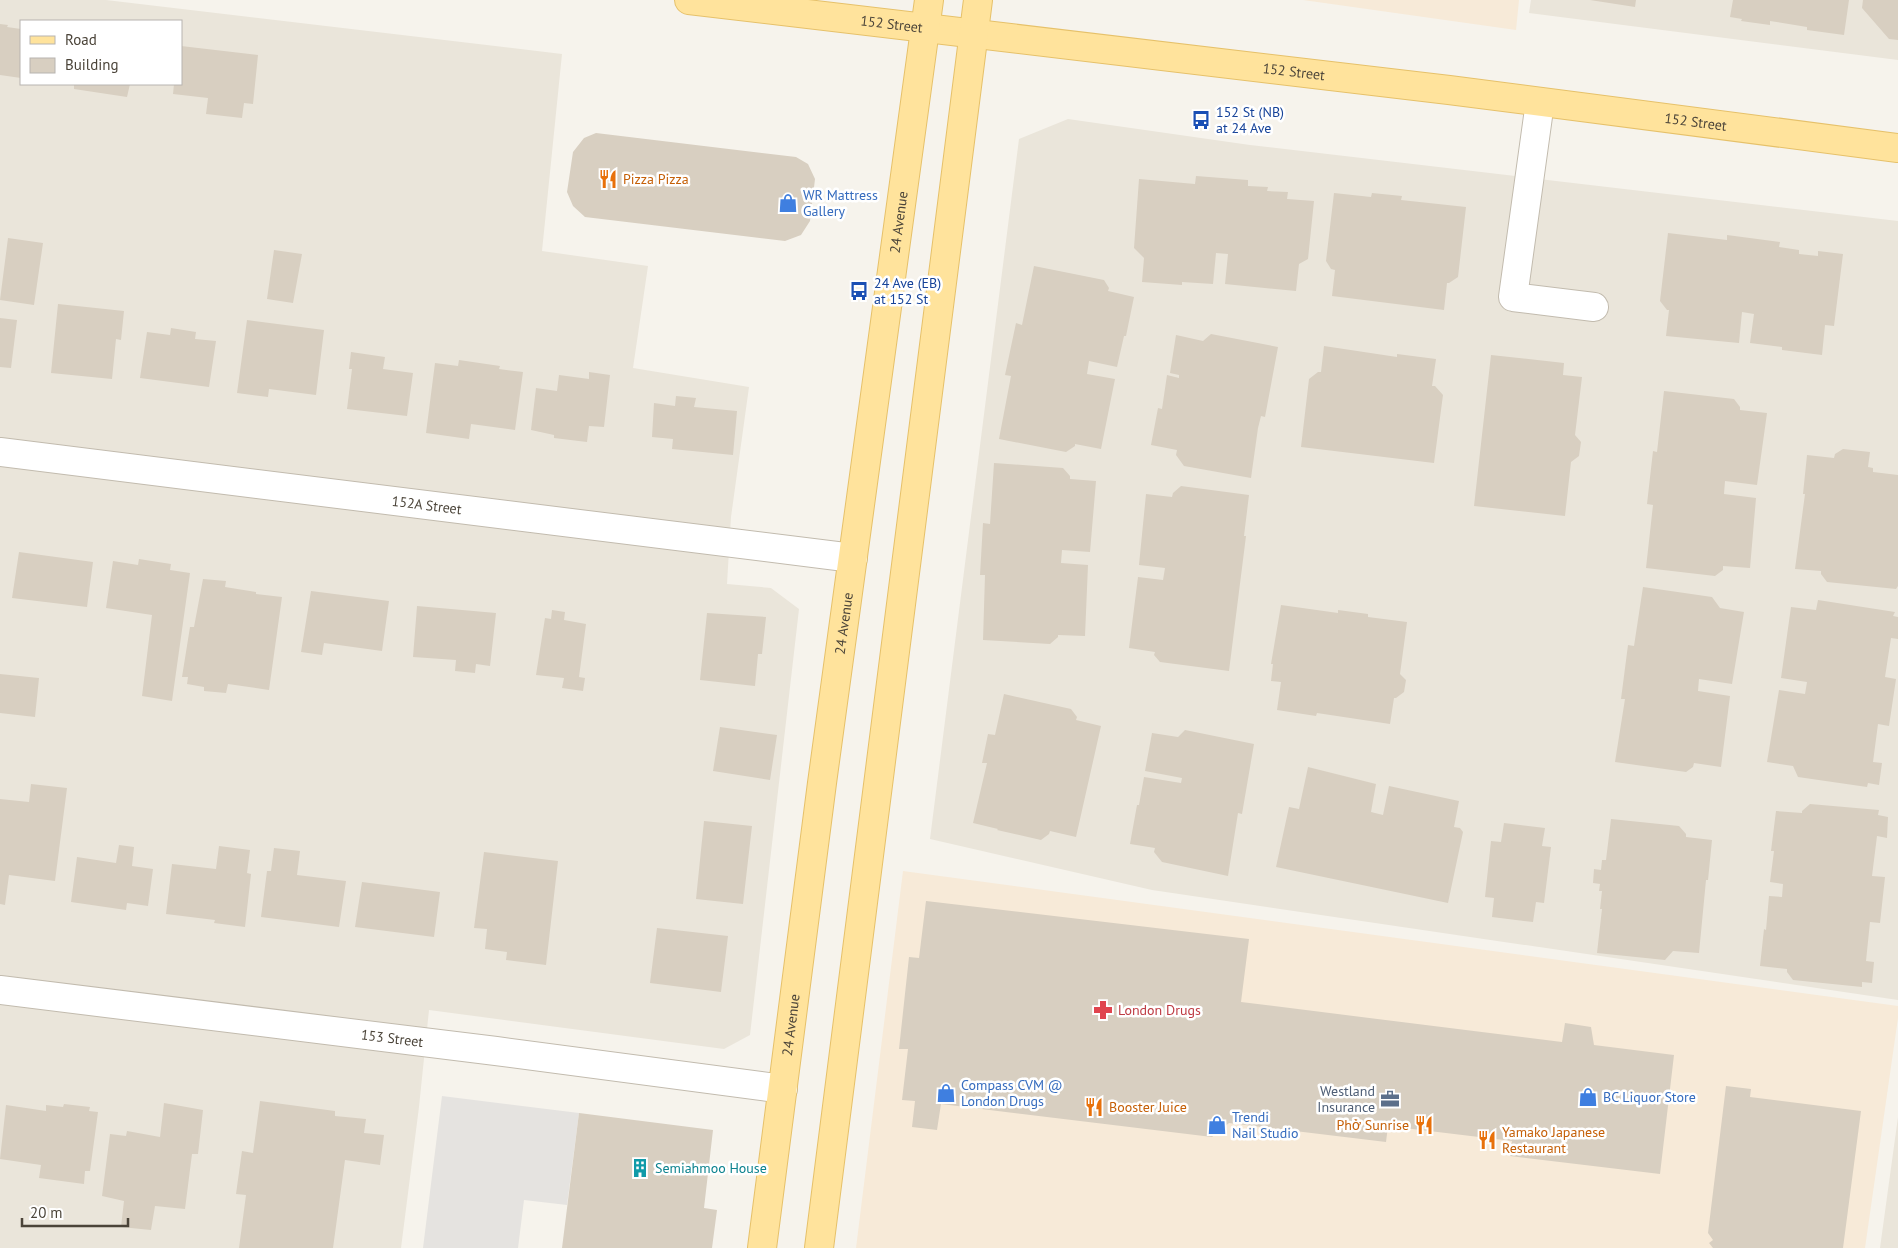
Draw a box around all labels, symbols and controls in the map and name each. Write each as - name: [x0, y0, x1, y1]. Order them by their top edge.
- street label: 152 Street: [860, 11, 924, 37]
- legend: [20, 20, 182, 85]
- text: Road: [65, 30, 97, 49]
- text: Building: [65, 55, 119, 74]
- street label: 152 Street: [1262, 59, 1326, 84]
- place label: 152 St (NB) at 24 Ave: [1216, 103, 1284, 137]
- bus stop icon: 152 St (NB) at 24 Ave: [1190, 109, 1212, 131]
- street label: 152 Street: [1664, 109, 1728, 135]
- restaurant icon: Pizza Pizza: [597, 168, 619, 190]
- place label: Pizza Pizza: [623, 170, 689, 188]
- place label: WR Mattress Gallery: [803, 186, 878, 220]
- street label: 24 Avenue: [886, 190, 912, 254]
- shop icon: WR Mattress Gallery: [777, 192, 799, 214]
- place label: 24 Ave (EB) at 152 St: [874, 274, 941, 308]
- bus stop icon: 24 Ave (EB) at 152 St: [848, 280, 870, 302]
- street label: 152A Street: [391, 492, 463, 518]
- street label: 24 Avenue: [831, 591, 857, 655]
- street label: 24 Avenue: [778, 993, 804, 1057]
- pharmacy icon: London Drugs: [1092, 999, 1114, 1021]
- place label: London Drugs: [1118, 1001, 1201, 1019]
- street label: 153 Street: [360, 1025, 424, 1051]
- place label: Compass CVM @ London Drugs: [961, 1076, 1063, 1110]
- shop icon: Compass CVM @ London Drugs: [935, 1082, 957, 1104]
- place label: Westland Insurance: [1317, 1082, 1375, 1116]
- shop icon: BC Liquor Store: [1577, 1086, 1599, 1108]
- office icon: Westland Insurance: [1379, 1088, 1401, 1110]
- place label: BC Liquor Store: [1603, 1088, 1696, 1106]
- restaurant icon: Booster Juice: [1083, 1096, 1105, 1118]
- place label: Booster Juice: [1109, 1098, 1187, 1116]
- place label: Trendi Nail Studio: [1232, 1108, 1298, 1142]
- shop icon: Trendi Nail Studio: [1206, 1114, 1228, 1136]
- restaurant icon: Phở Sunrise: [1413, 1114, 1435, 1136]
- place label: Phở Sunrise: [1336, 1116, 1409, 1134]
- place label: Yamako Japanese Restaurant: [1502, 1123, 1605, 1157]
- restaurant icon: Yamako Japanese Restaurant: [1476, 1129, 1498, 1151]
- building icon: Semiahmoo House: [629, 1157, 651, 1179]
- place label: Semiahmoo House: [655, 1159, 767, 1177]
- scale bar: [22, 1196, 129, 1228]
- text: 20 m: [30, 1203, 63, 1222]

